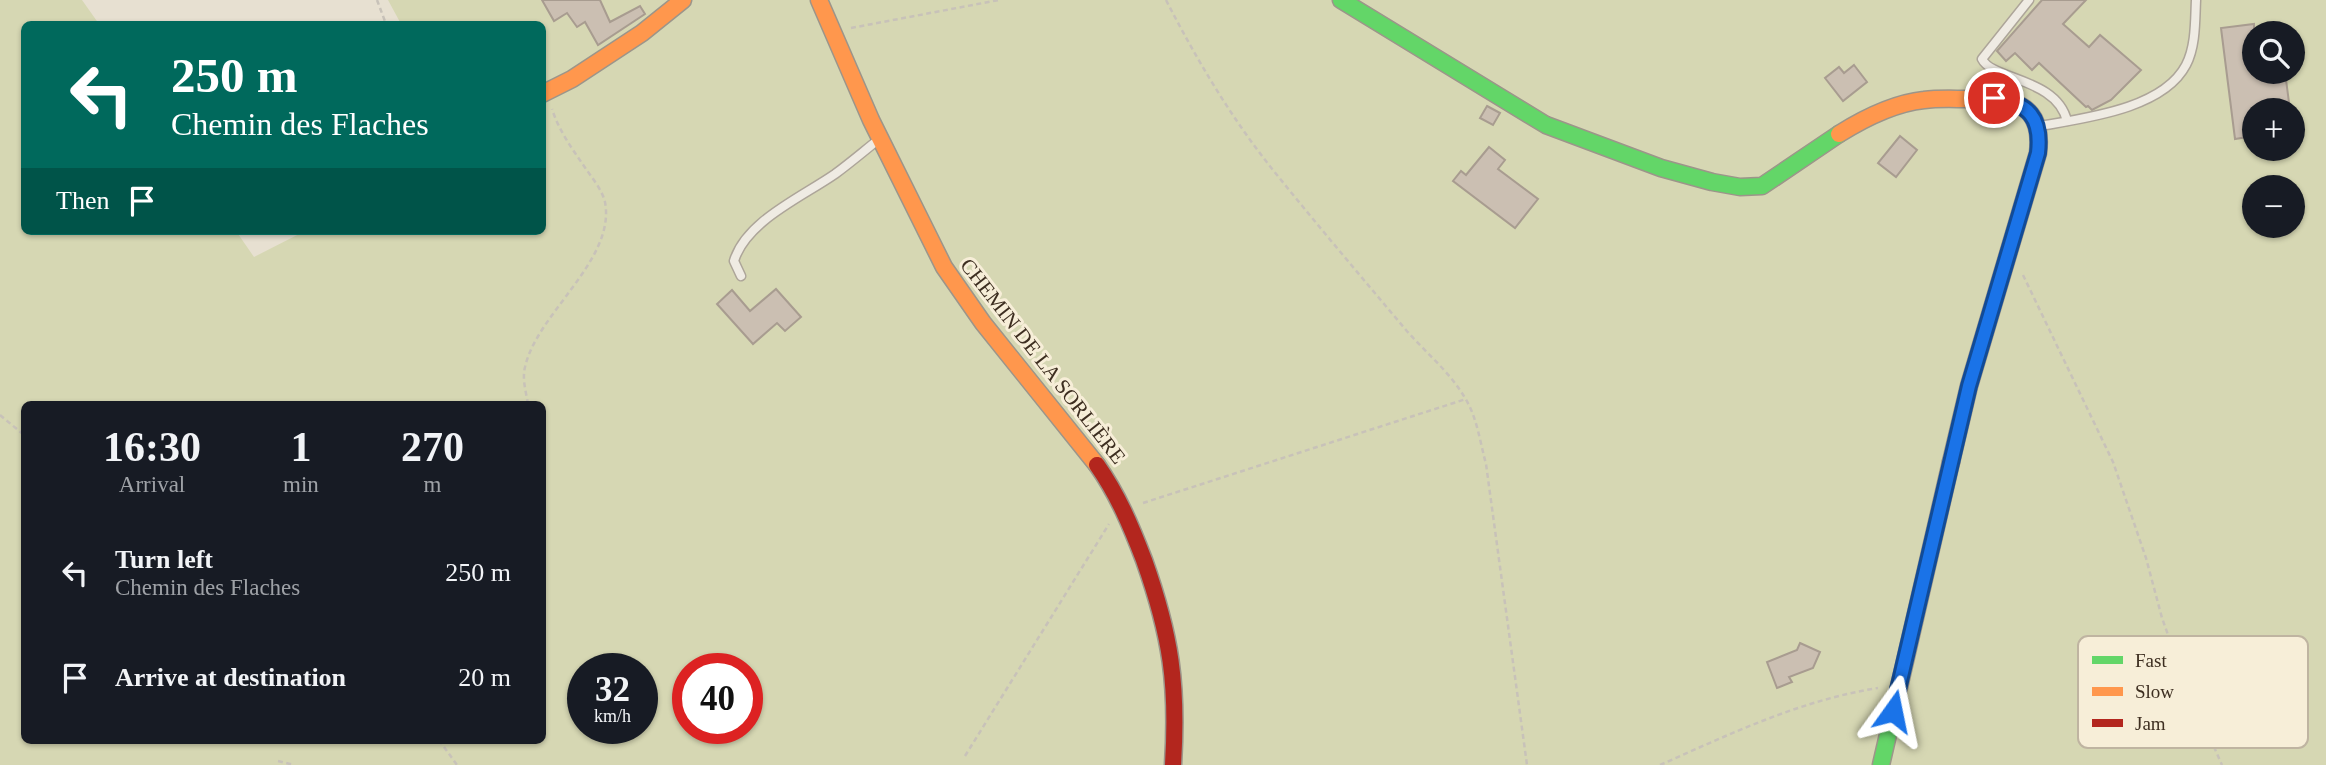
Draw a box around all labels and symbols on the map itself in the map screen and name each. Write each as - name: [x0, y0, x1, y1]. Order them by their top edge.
- pin: [1964, 68, 2024, 128]
- street label: CHEMIN DE LA SORLIÈRE: [955, 254, 1131, 468]
- legend: [2078, 636, 2308, 748]
- text: Fast: [2135, 650, 2167, 671]
- speed limit sign: 40: [672, 653, 763, 744]
- position arrow: [1856, 674, 1930, 748]
- text: Slow: [2135, 681, 2174, 702]
- text: Jam: [2135, 713, 2166, 734]

